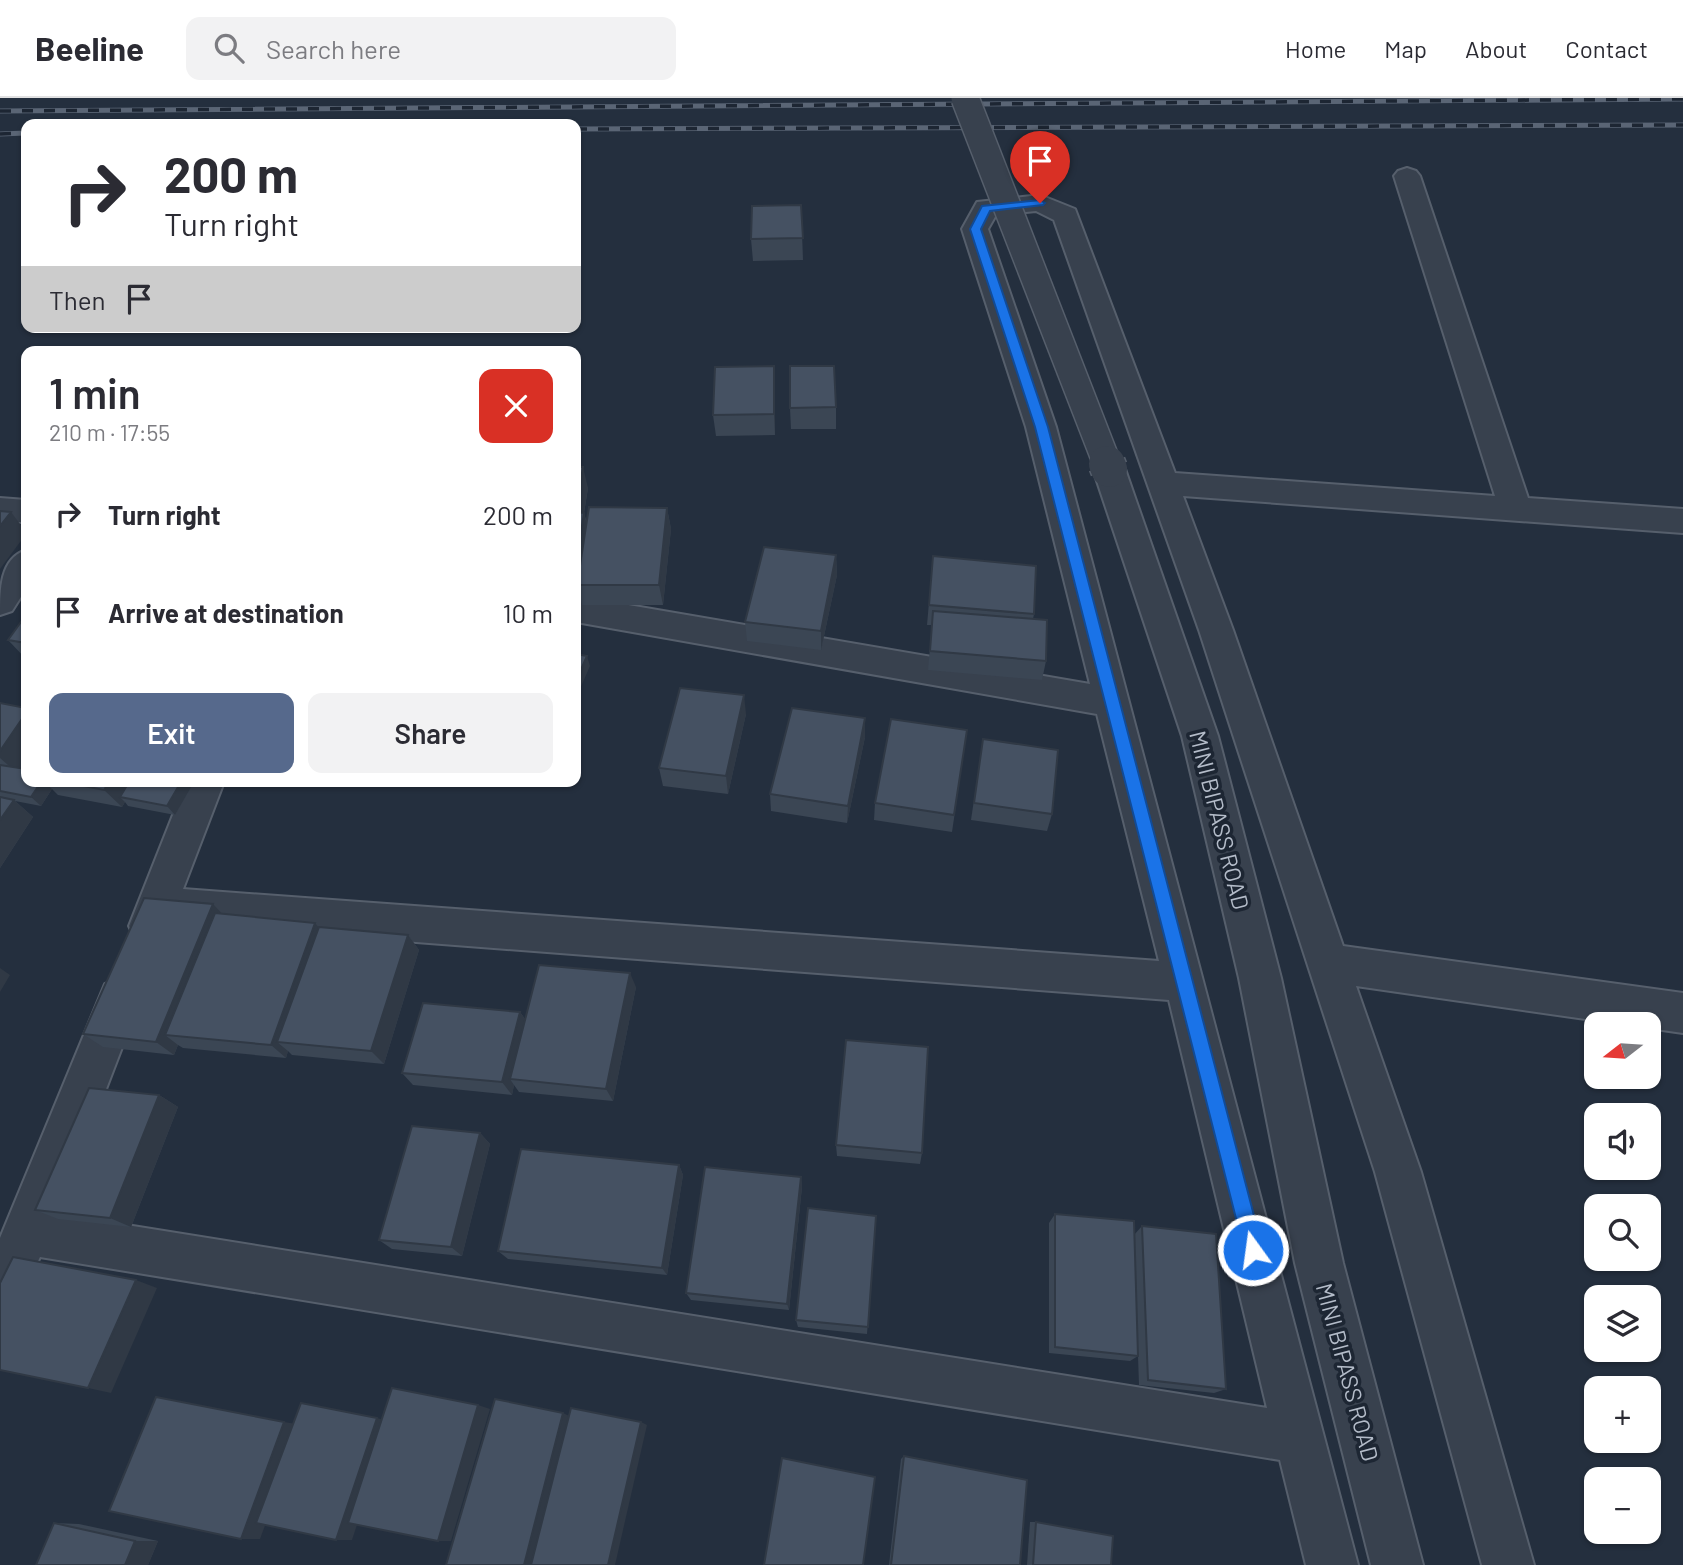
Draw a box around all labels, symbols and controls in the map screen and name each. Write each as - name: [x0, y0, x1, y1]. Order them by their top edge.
- search box: [186, 17, 676, 80]
- text: Beeline: [35, 28, 144, 68]
- icon: search: [210, 29, 248, 67]
- text: Search here: [266, 33, 401, 64]
- text: Home: [1285, 34, 1346, 63]
- text: Map: [1384, 34, 1427, 63]
- text: About: [1465, 34, 1527, 63]
- text: Contact: [1565, 34, 1648, 63]
- pin: [1010, 131, 1070, 203]
- icon: arrive: [1021, 142, 1059, 180]
- text: 200 m: [164, 144, 298, 203]
- icon: right: [49, 147, 140, 238]
- text: Turn right: [164, 204, 299, 242]
- icon: arrive: [120, 280, 158, 318]
- text: Then: [49, 284, 106, 315]
- text: 1 min: [49, 367, 141, 417]
- button: close: [479, 369, 553, 443]
- text: 210 m · 17:55: [49, 418, 170, 446]
- icon: right: [49, 495, 87, 533]
- text: Turn right: [108, 499, 221, 530]
- text: 200 m: [483, 499, 553, 530]
- icon: arrive: [49, 593, 87, 631]
- text: Arrive at destination: [108, 597, 344, 628]
- text: 10 m: [503, 597, 553, 628]
- button: Exit: [49, 693, 294, 773]
- button: Share: [308, 693, 553, 773]
- street label: MINI BIPASS ROAD: [1184, 728, 1256, 912]
- north arrow: [1584, 1012, 1661, 1088]
- map controls: [1584, 1012, 1661, 1544]
- button: sound: [1584, 1103, 1661, 1180]
- button: search: [1584, 1194, 1661, 1271]
- position arrow: [1216, 1213, 1290, 1287]
- street label: MINI BIPASS ROAD: [1311, 1280, 1385, 1464]
- button: layers: [1584, 1285, 1661, 1362]
- button: +: [1584, 1376, 1661, 1453]
- button: −: [1584, 1467, 1661, 1544]

